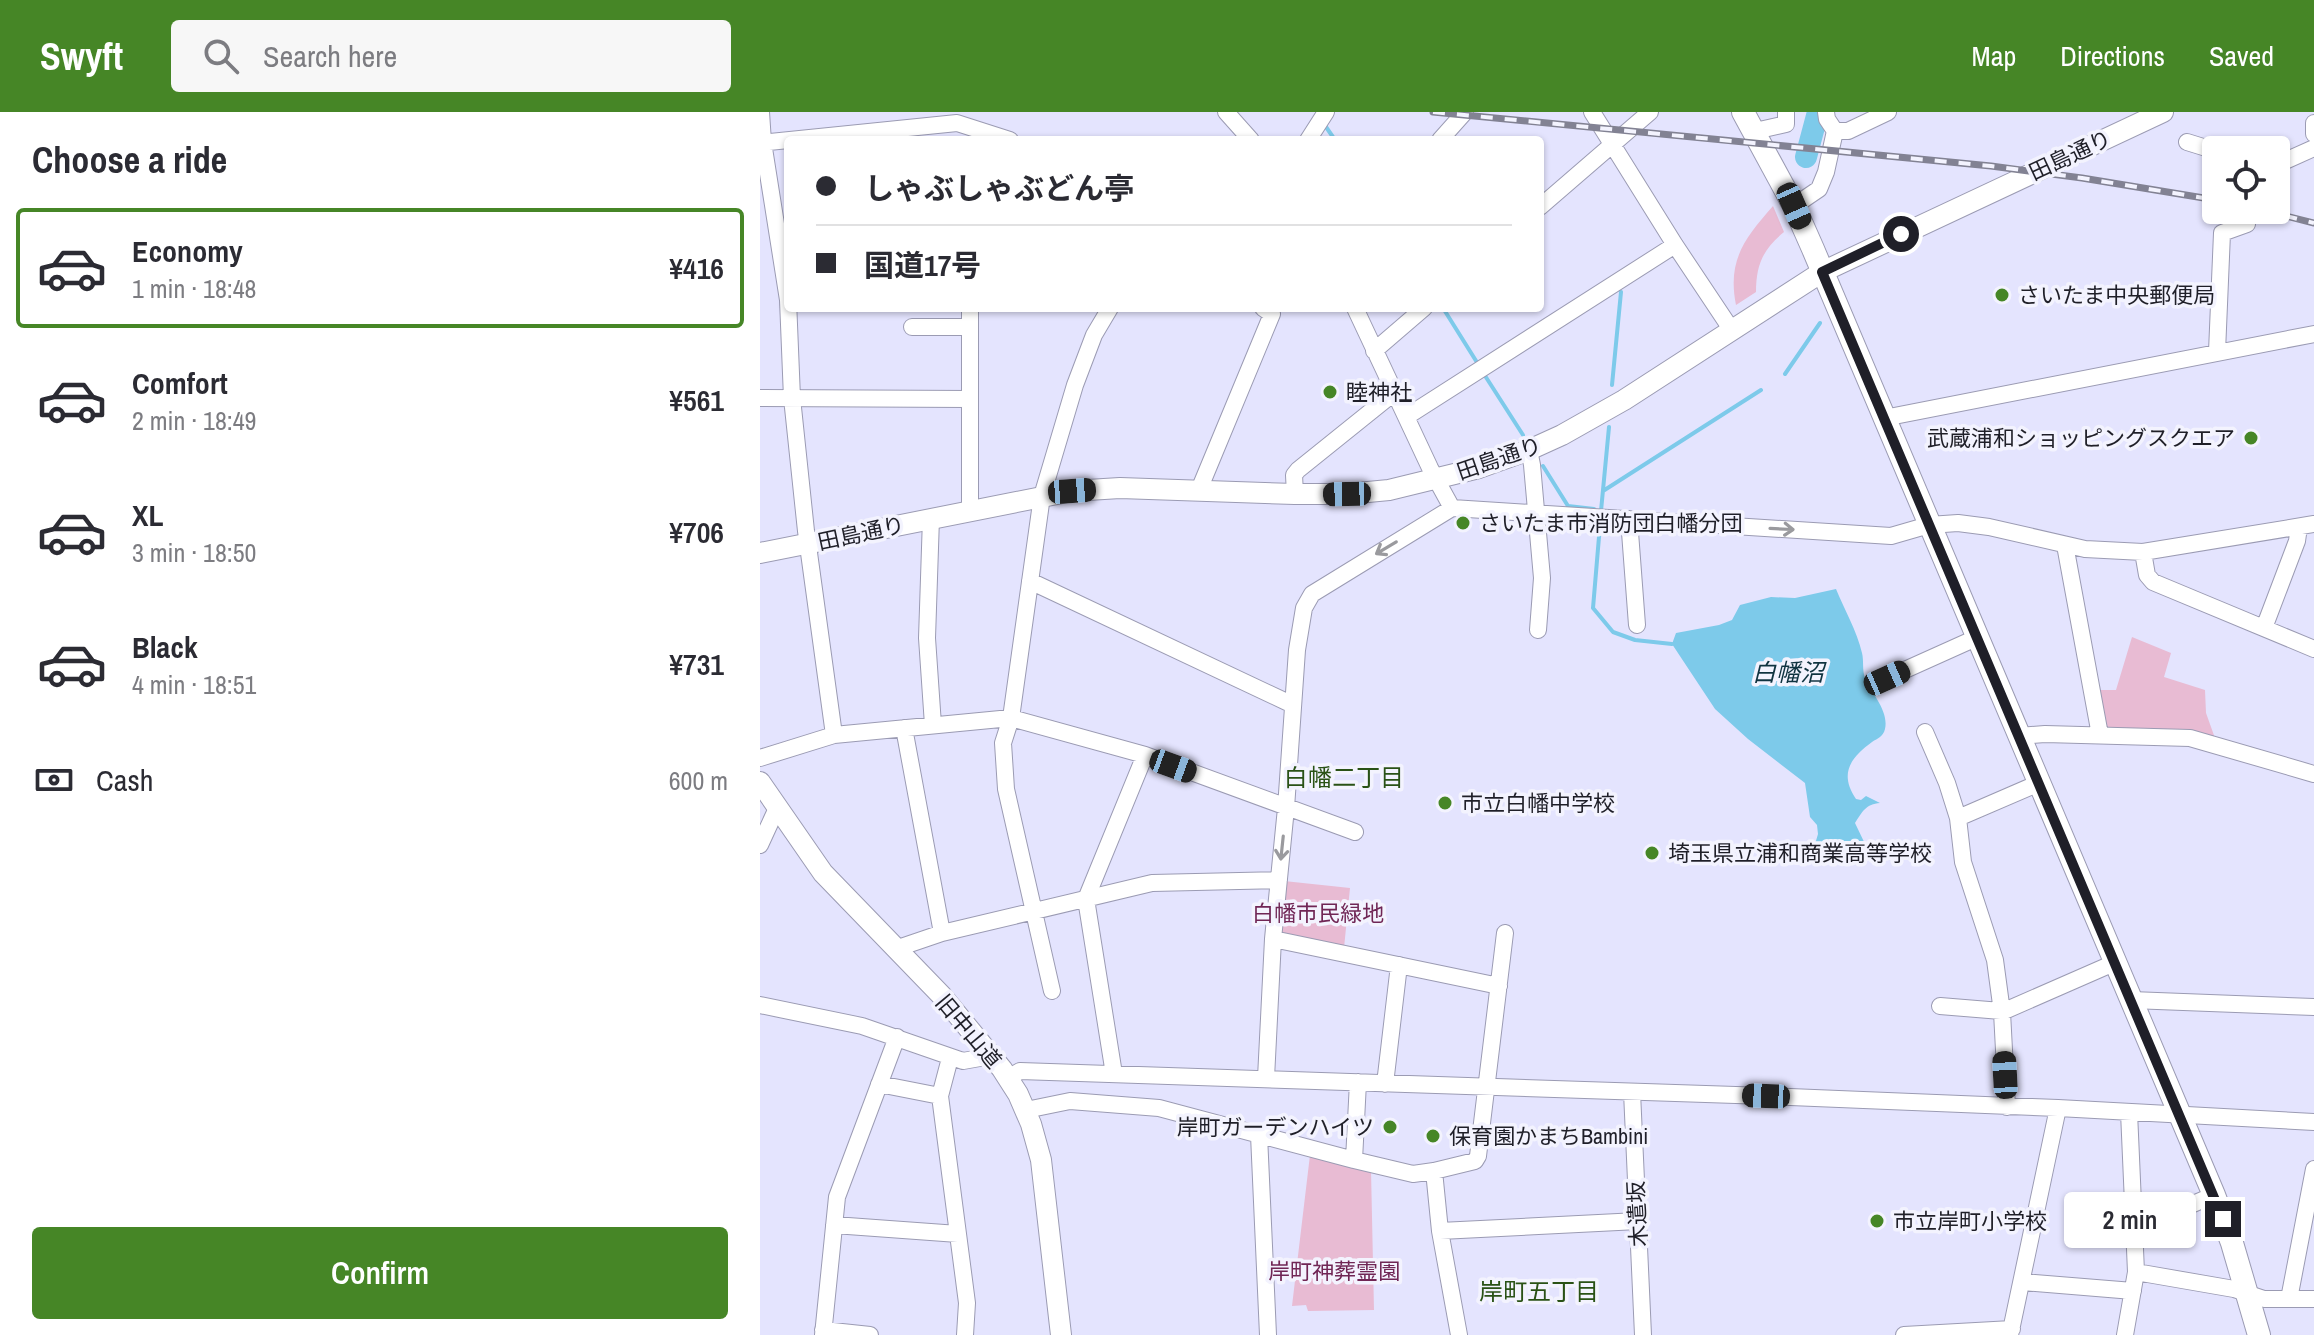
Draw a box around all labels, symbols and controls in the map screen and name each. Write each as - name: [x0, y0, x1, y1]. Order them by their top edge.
- search box: [171, 20, 731, 92]
- text: Swyft: [40, 31, 123, 82]
- icon: search: [199, 34, 243, 78]
- text: Search here: [263, 36, 397, 76]
- text: Map: [1972, 37, 2016, 75]
- text: Directions: [2060, 37, 2165, 75]
- text: Saved: [2209, 37, 2274, 75]
- street label: 田島通り: [2024, 123, 2116, 187]
- text: Choose a ride: [32, 136, 227, 184]
- map controls: [2202, 136, 2290, 224]
- button: locate: [2202, 136, 2290, 224]
- text: しゃぶしゃぶどん亭: [864, 168, 1134, 208]
- car: [1773, 179, 1815, 233]
- route start: [1883, 216, 1919, 252]
- text: Economy: [132, 231, 243, 271]
- icon: car: [36, 232, 108, 304]
- text: 国道17号: [864, 245, 981, 285]
- text: ¥416: [669, 248, 724, 288]
- text: 1 min · 18:48: [132, 271, 256, 306]
- place label: さいたま中央郵便局: [2018, 280, 2215, 310]
- marker: さいたま中央郵便局: [1993, 286, 2011, 304]
- text: Comfort: [132, 363, 228, 403]
- icon: car: [36, 364, 108, 436]
- place label: 睦神社: [1346, 377, 1412, 407]
- text: ¥561: [669, 380, 724, 420]
- marker: 睦神社: [1321, 383, 1339, 401]
- text: 2 min · 18:49: [132, 403, 256, 438]
- place label: 武蔵浦和ショッピングスクエア: [1927, 423, 2235, 453]
- street label: 田島通り: [1453, 429, 1545, 487]
- marker: 武蔵浦和ショッピングスクエア: [2242, 429, 2260, 447]
- car: [1047, 477, 1097, 505]
- car: [1323, 482, 1371, 506]
- text: XL: [132, 495, 163, 535]
- icon: car: [36, 496, 108, 568]
- place label: さいたま市消防団白幡分団: [1479, 508, 1742, 538]
- street label: 田島通り: [815, 509, 907, 557]
- text: ¥706: [669, 512, 724, 552]
- marker: さいたま市消防団白幡分団: [1454, 514, 1472, 532]
- one-way arrow: [1768, 522, 1794, 537]
- text: 3 min · 18:50: [132, 535, 256, 570]
- one-way arrow: [1375, 541, 1398, 557]
- text: Black: [132, 627, 198, 667]
- icon: car: [36, 628, 108, 700]
- text: ¥731: [669, 644, 724, 684]
- water label: 白幡沼: [1752, 656, 1827, 688]
- car: [1860, 657, 1914, 699]
- text: 4 min · 18:51: [132, 667, 256, 702]
- car: [1146, 747, 1200, 785]
- icon: cash: [32, 758, 76, 802]
- text: Cash: [96, 760, 153, 800]
- district label: 白幡二丁目: [1284, 761, 1404, 793]
- text: 600 m: [669, 763, 728, 798]
- place label: 市立白幡中学校: [1461, 788, 1615, 818]
- marker: 市立白幡中学校: [1436, 794, 1454, 812]
- one-way arrow: [1274, 834, 1289, 861]
- place label: 埼玉県立浦和商業高等学校: [1668, 838, 1932, 868]
- marker: 埼玉県立浦和商業高等学校: [1643, 844, 1661, 862]
- park label: 白幡市民緑地: [1252, 898, 1384, 928]
- street label: 旧中山道: [929, 988, 1009, 1074]
- car: [1992, 1050, 2018, 1100]
- car: [1742, 1083, 1790, 1109]
- place label: 岸町ガーデンハイツ: [1176, 1112, 1374, 1142]
- marker: 岸町ガーデンハイツ: [1381, 1118, 1399, 1136]
- place label: 保育園かまちBambini: [1449, 1121, 1648, 1151]
- marker: 保育園かまちBambini: [1424, 1127, 1442, 1145]
- street label: 木遣坂: [1620, 1180, 1654, 1248]
- callout: 2 min: [2063, 1191, 2195, 1247]
- route end: [2205, 1201, 2241, 1237]
- text: 2 min: [2103, 1202, 2157, 1237]
- place label: 市立岸町小学校: [1893, 1206, 2047, 1236]
- marker: 市立岸町小学校: [1868, 1212, 1886, 1230]
- button: Confirm: [32, 1227, 728, 1319]
- park label: 岸町神葬霊園: [1268, 1256, 1400, 1286]
- district label: 岸町五丁目: [1479, 1275, 1599, 1307]

